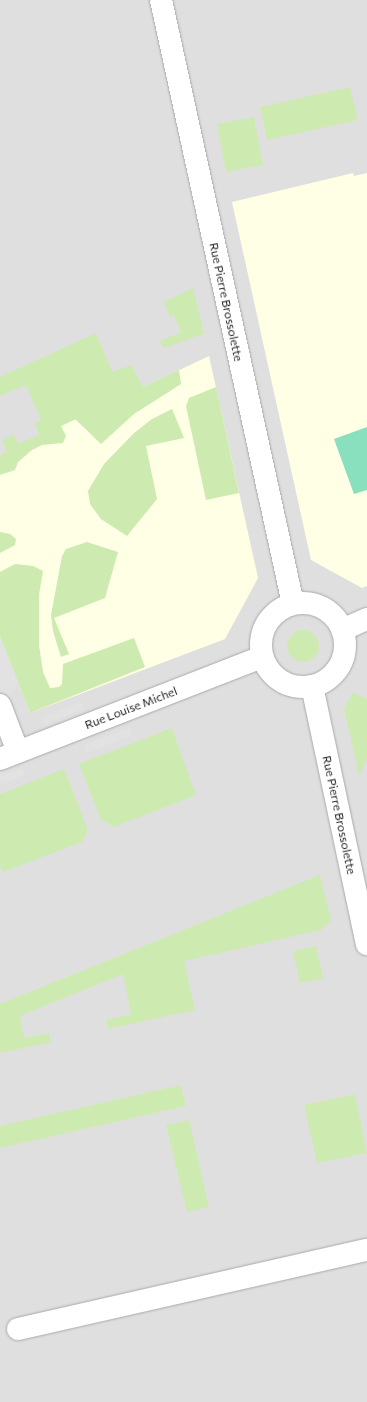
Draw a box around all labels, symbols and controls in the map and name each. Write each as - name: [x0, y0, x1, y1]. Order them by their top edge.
- street label: Rue Pierre Brossolette: [206, 241, 246, 363]
- street label: Rue Louise Michel: [83, 684, 179, 732]
- street label: Rue Pierre Brossolette: [319, 754, 359, 876]

